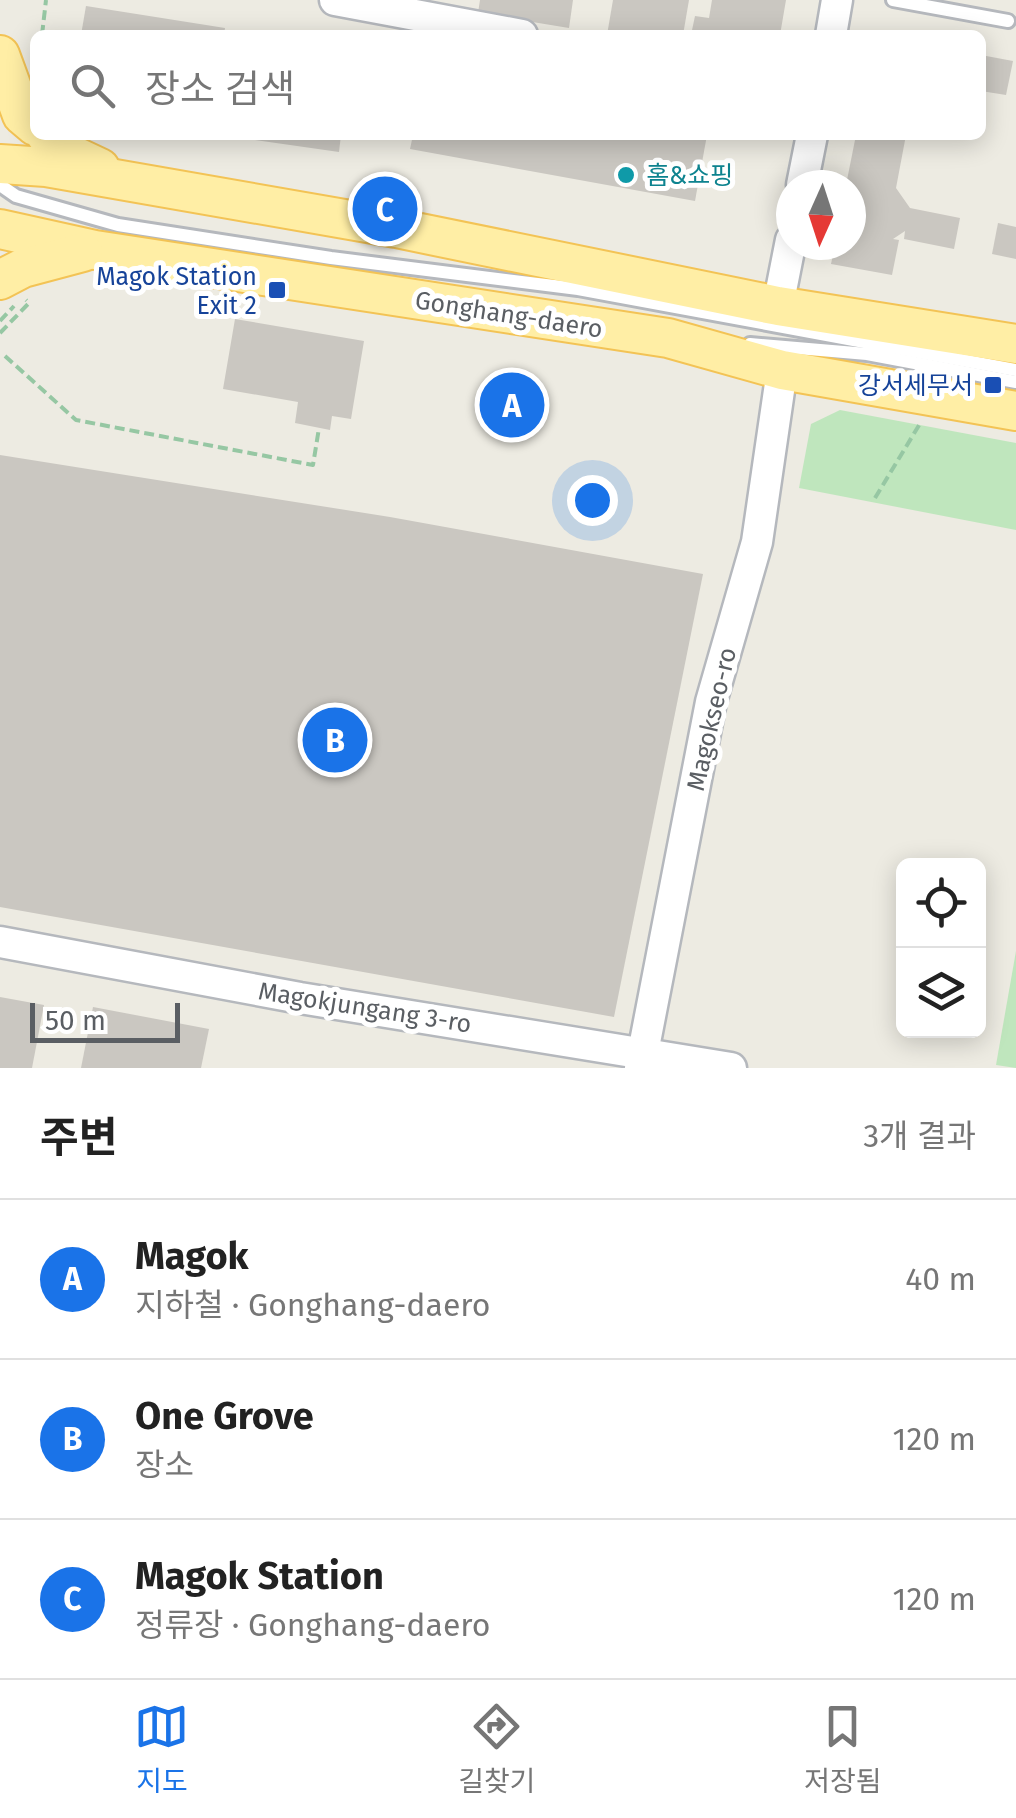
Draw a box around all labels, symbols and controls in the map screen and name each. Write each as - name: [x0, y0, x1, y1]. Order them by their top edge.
- search box: [30, 30, 986, 140]
- icon: search: [65, 58, 120, 113]
- text: 장소 검색: [145, 66, 295, 112]
- place label: 홈&쇼핑: [646, 161, 733, 191]
- marker: 홈&쇼핑: [615, 164, 637, 186]
- north arrow: [776, 170, 866, 260]
- pin: C: [352, 172, 418, 246]
- place label: Magok Station Exit 2: [96, 262, 257, 321]
- marker: Magok Station Exit 2: [266, 279, 288, 301]
- street label: Gonghang-daero: [413, 285, 605, 345]
- pin: A: [480, 368, 544, 442]
- place label: 강서세무서: [858, 371, 973, 401]
- marker: 강서세무서: [982, 374, 1004, 396]
- your location: [567, 475, 618, 526]
- street label: Magokseo-ro: [681, 645, 743, 794]
- pin: B: [302, 702, 368, 778]
- map controls: [896, 858, 986, 1038]
- button: locate: [896, 858, 986, 948]
- button: layers: [896, 948, 986, 1038]
- street label: Magokjungang 3-ro: [256, 976, 474, 1040]
- scale bar: [30, 998, 180, 1042]
- text: 50 m: [45, 1004, 106, 1037]
- text: 주변: [40, 1113, 117, 1163]
- text: 3개 결과: [863, 1117, 976, 1155]
- text: Magok: [135, 1233, 249, 1279]
- text: A: [63, 1260, 82, 1298]
- text: 40 m: [905, 1260, 976, 1298]
- text: 지하철 · Gonghang-daero: [135, 1286, 490, 1324]
- text: One Grove: [135, 1393, 314, 1439]
- text: B: [63, 1420, 82, 1458]
- text: 120 m: [893, 1420, 976, 1458]
- text: 장소: [135, 1446, 194, 1484]
- text: Magok Station: [135, 1553, 384, 1599]
- text: C: [63, 1580, 82, 1618]
- text: 120 m: [893, 1580, 976, 1618]
- text: 정류장 · Gonghang-daero: [135, 1606, 490, 1644]
- tab: 지도: [134, 1699, 189, 1799]
- tab: 길찾기: [458, 1699, 536, 1799]
- tab: 저장됨: [804, 1699, 882, 1799]

